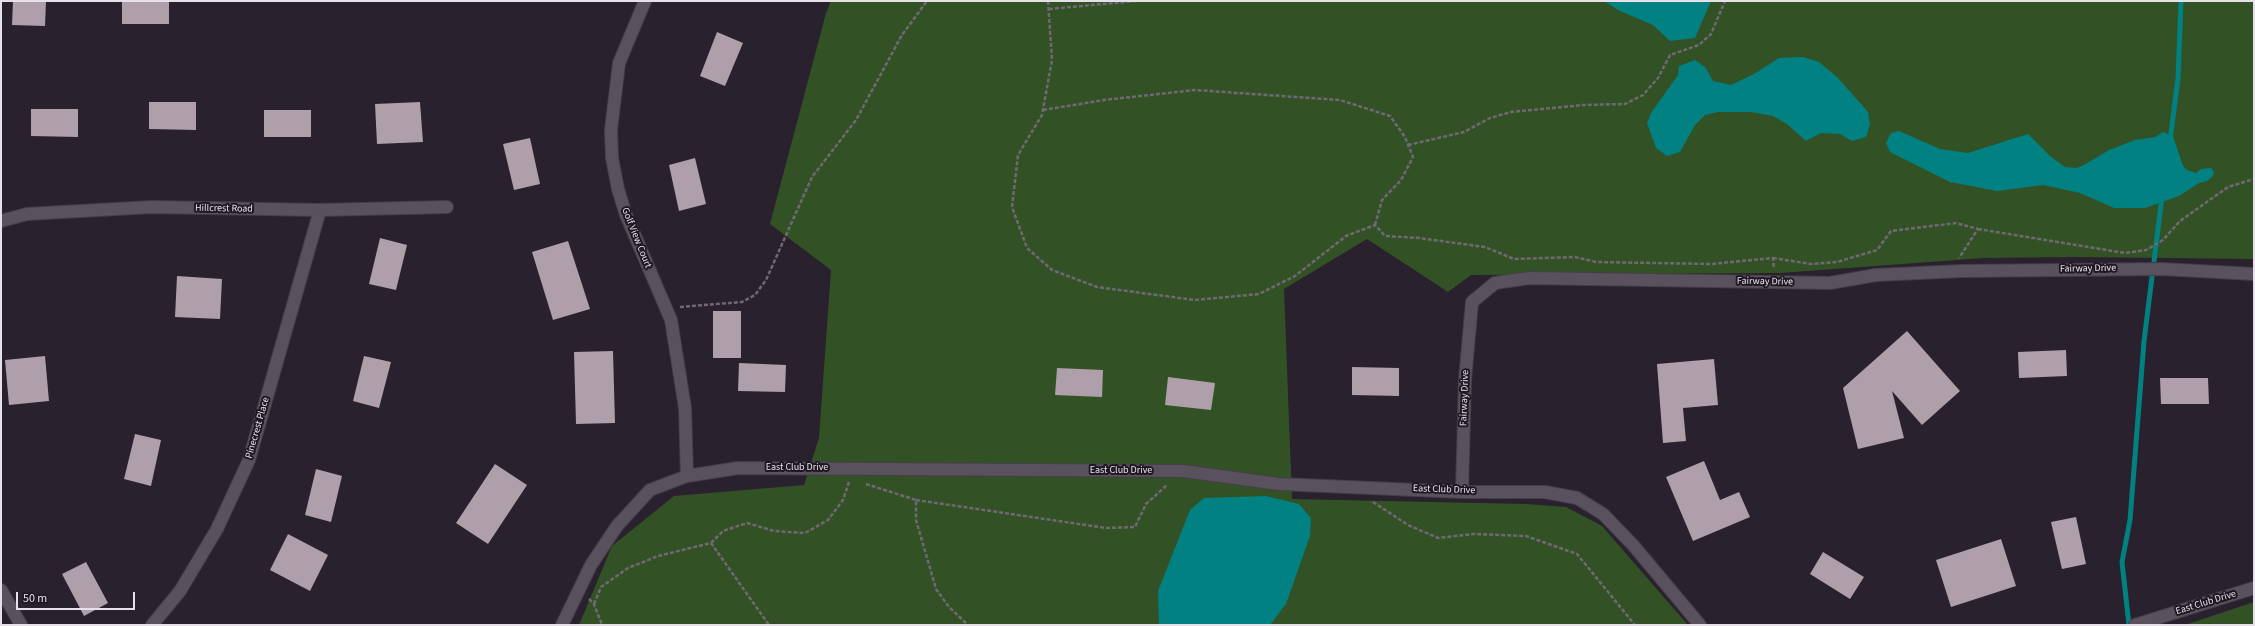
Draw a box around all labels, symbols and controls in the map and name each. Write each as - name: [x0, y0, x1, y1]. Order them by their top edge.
- street label: Hillcrest Road: [195, 202, 253, 216]
- street label: Golf View Court: [618, 206, 654, 270]
- street label: Fairway Drive: [2060, 263, 2116, 275]
- street label: Fairway Drive: [1737, 276, 1793, 288]
- street label: Fairway Drive: [1458, 370, 1472, 426]
- street label: Pinecrest Place: [243, 396, 273, 460]
- street label: East Club Drive: [766, 462, 828, 474]
- street label: East Club Drive: [1090, 465, 1152, 477]
- street label: East Club Drive: [1413, 483, 1475, 497]
- scale bar: [18, 584, 137, 610]
- street label: East Club Drive: [2174, 588, 2238, 618]
- text: 50 m: [23, 590, 47, 607]

